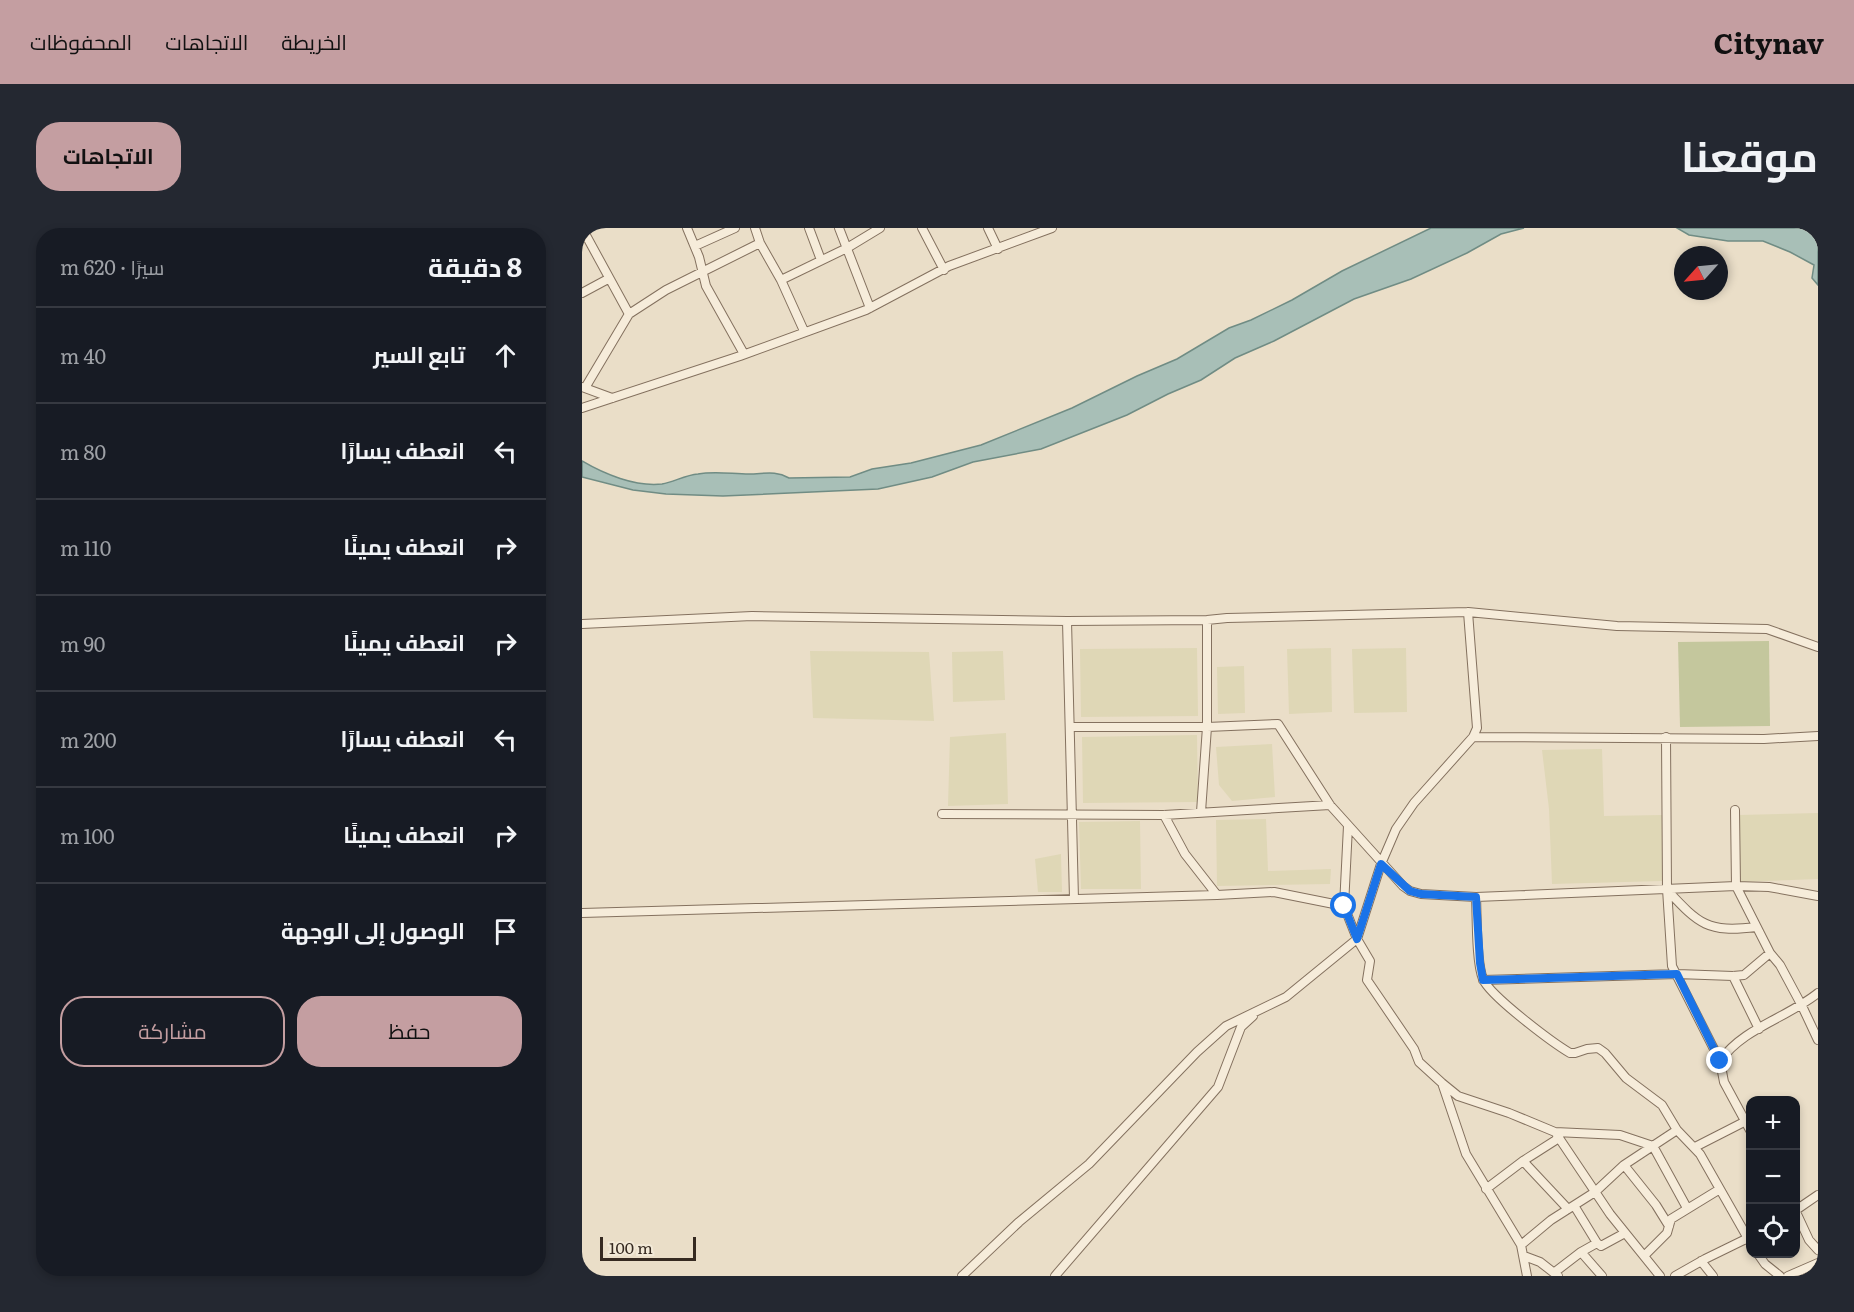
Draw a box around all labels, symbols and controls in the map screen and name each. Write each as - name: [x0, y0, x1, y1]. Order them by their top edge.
- text: Citynav: [1714, 21, 1824, 63]
- text: المحفوظات: [30, 25, 132, 56]
- text: الاتجاهات: [165, 25, 248, 56]
- text: الخريطة: [281, 25, 347, 56]
- button: الاتجاهات: [36, 122, 181, 191]
- text: موقعنا: [1681, 123, 1818, 185]
- text: 8 دقيقة: [428, 246, 522, 285]
- north arrow: [1674, 246, 1728, 300]
- text: سيرًا · 620 m: [60, 251, 164, 281]
- text: تابع السير: [373, 337, 465, 370]
- icon: ahead: [489, 339, 522, 372]
- text: 40 m: [60, 340, 106, 370]
- text: انعطف يسارًا: [341, 433, 465, 466]
- icon: left: [489, 435, 522, 468]
- text: 80 m: [60, 436, 106, 466]
- text: انعطف يمينًا: [343, 529, 465, 562]
- icon: right: [489, 531, 522, 564]
- text: 110 m: [60, 532, 111, 562]
- text: انعطف يمينًا: [343, 625, 465, 658]
- icon: right: [489, 627, 522, 660]
- text: 90 m: [60, 628, 105, 658]
- text: انعطف يسارًا: [341, 721, 465, 754]
- icon: left: [489, 723, 522, 756]
- text: 200 m: [60, 724, 117, 754]
- text: انعطف يمينًا: [343, 817, 465, 850]
- icon: right: [489, 819, 522, 852]
- text: 100 m: [60, 820, 115, 850]
- route start: [1330, 892, 1356, 918]
- text: الوصول إلى الوجهة: [281, 913, 465, 946]
- icon: arrive: [489, 915, 522, 948]
- button: مشاركة: [60, 996, 285, 1067]
- button: حفظ: [297, 996, 522, 1067]
- route end: [1706, 1047, 1732, 1073]
- map controls: [1746, 1096, 1800, 1258]
- button: +: [1746, 1096, 1800, 1150]
- button: −: [1746, 1150, 1800, 1204]
- button: locate: [1746, 1204, 1800, 1258]
- scale bar: [600, 1234, 696, 1262]
- text: 100 m: [609, 1235, 653, 1259]

